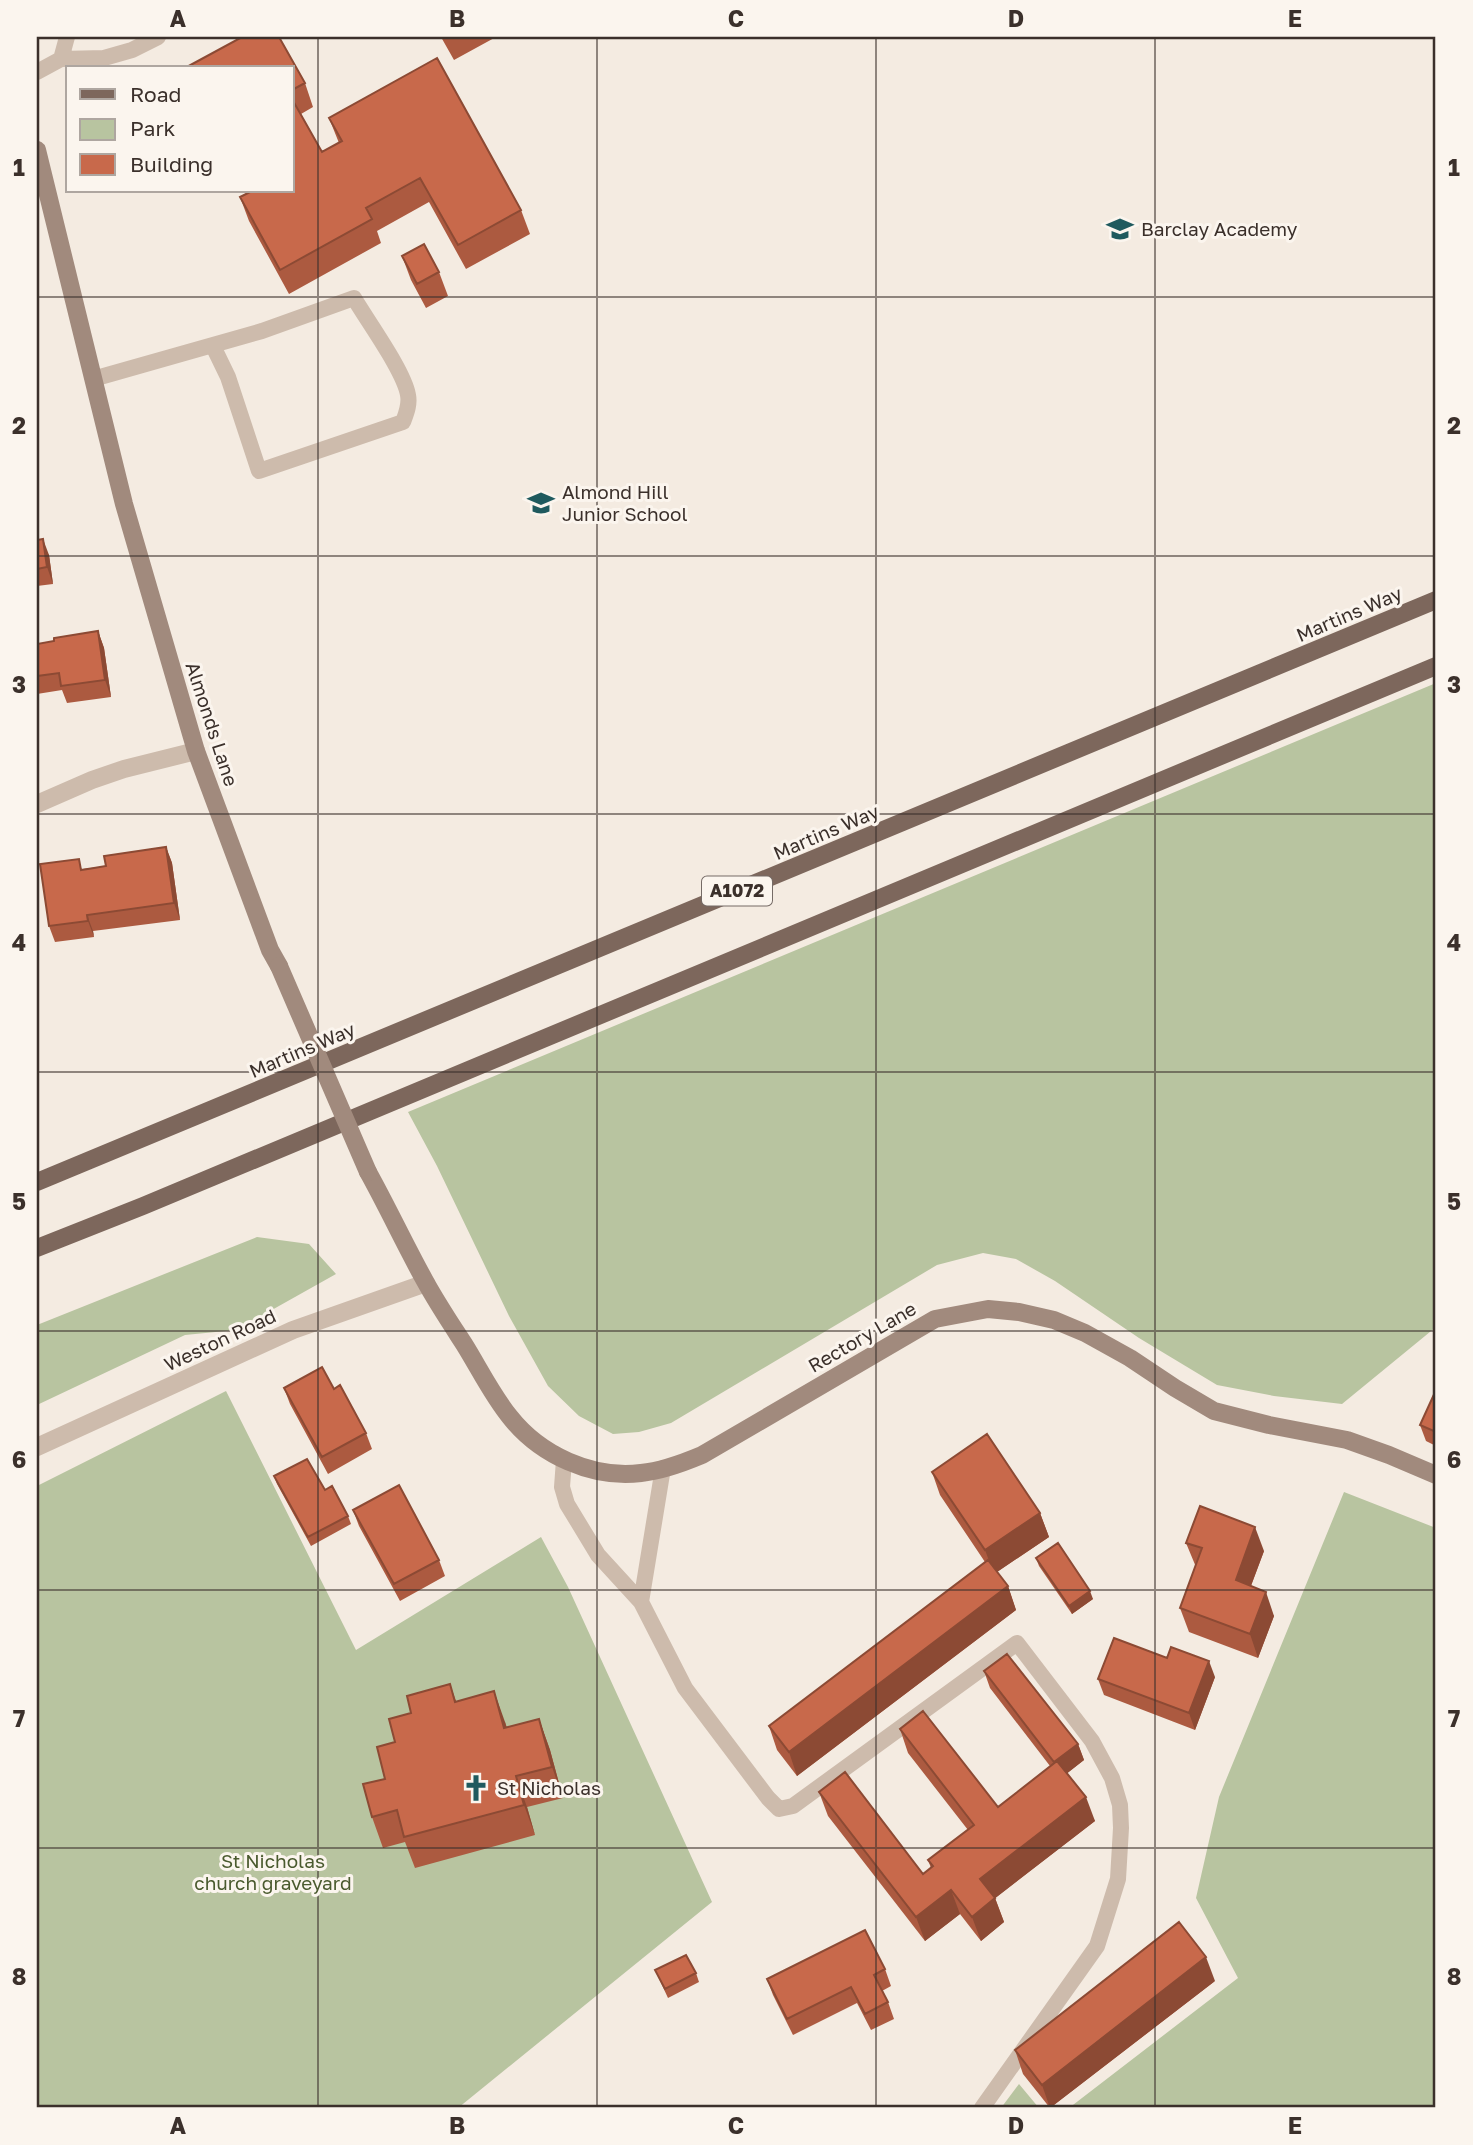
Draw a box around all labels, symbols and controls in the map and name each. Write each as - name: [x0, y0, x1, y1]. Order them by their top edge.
- text: A: [170, 4, 187, 32]
- text: B: [449, 4, 465, 32]
- text: C: [728, 4, 744, 32]
- text: D: [1008, 4, 1024, 32]
- text: E: [1288, 4, 1302, 32]
- legend: [66, 66, 294, 192]
- text: Road: [130, 81, 181, 107]
- text: Park: [130, 115, 176, 141]
- text: Building: [130, 151, 213, 177]
- text: 1: [13, 153, 25, 181]
- text: 1: [1448, 153, 1460, 181]
- school or university icon: Barclay Academy: [1105, 214, 1135, 244]
- place label: Barclay Academy: [1141, 217, 1298, 240]
- text: 2: [12, 411, 26, 439]
- text: 2: [1447, 411, 1461, 439]
- place label: Almond Hill Junior School: [562, 480, 687, 525]
- school or university icon: Almond Hill Junior School: [526, 488, 556, 518]
- street label: Martins Way: [1293, 581, 1405, 646]
- street label: Almonds Lane: [182, 659, 243, 789]
- text: 3: [12, 670, 26, 698]
- text: 3: [1447, 670, 1461, 698]
- street label: Martins Way: [770, 799, 882, 864]
- road number: A1072: [702, 876, 772, 906]
- text: 4: [12, 928, 26, 956]
- text: 4: [1447, 928, 1461, 956]
- street label: Martins Way: [246, 1017, 358, 1082]
- text: 5: [12, 1187, 26, 1215]
- text: 5: [1447, 1187, 1461, 1215]
- street label: Rectory Lane: [804, 1296, 920, 1377]
- street label: Weston Road: [160, 1304, 279, 1375]
- text: 6: [12, 1445, 26, 1473]
- text: 6: [1447, 1445, 1461, 1473]
- text: 7: [13, 1704, 25, 1732]
- text: 7: [1448, 1704, 1460, 1732]
- church icon: St Nicholas: [461, 1773, 491, 1803]
- place label: St Nicholas: [497, 1776, 601, 1799]
- park label: St Nicholas church graveyard: [194, 1849, 352, 1894]
- text: 8: [12, 1962, 26, 1990]
- text: 8: [1447, 1962, 1461, 1990]
- text: A: [170, 2111, 187, 2139]
- text: B: [449, 2111, 465, 2139]
- text: C: [728, 2111, 744, 2139]
- text: D: [1008, 2111, 1024, 2139]
- text: E: [1288, 2111, 1302, 2139]

